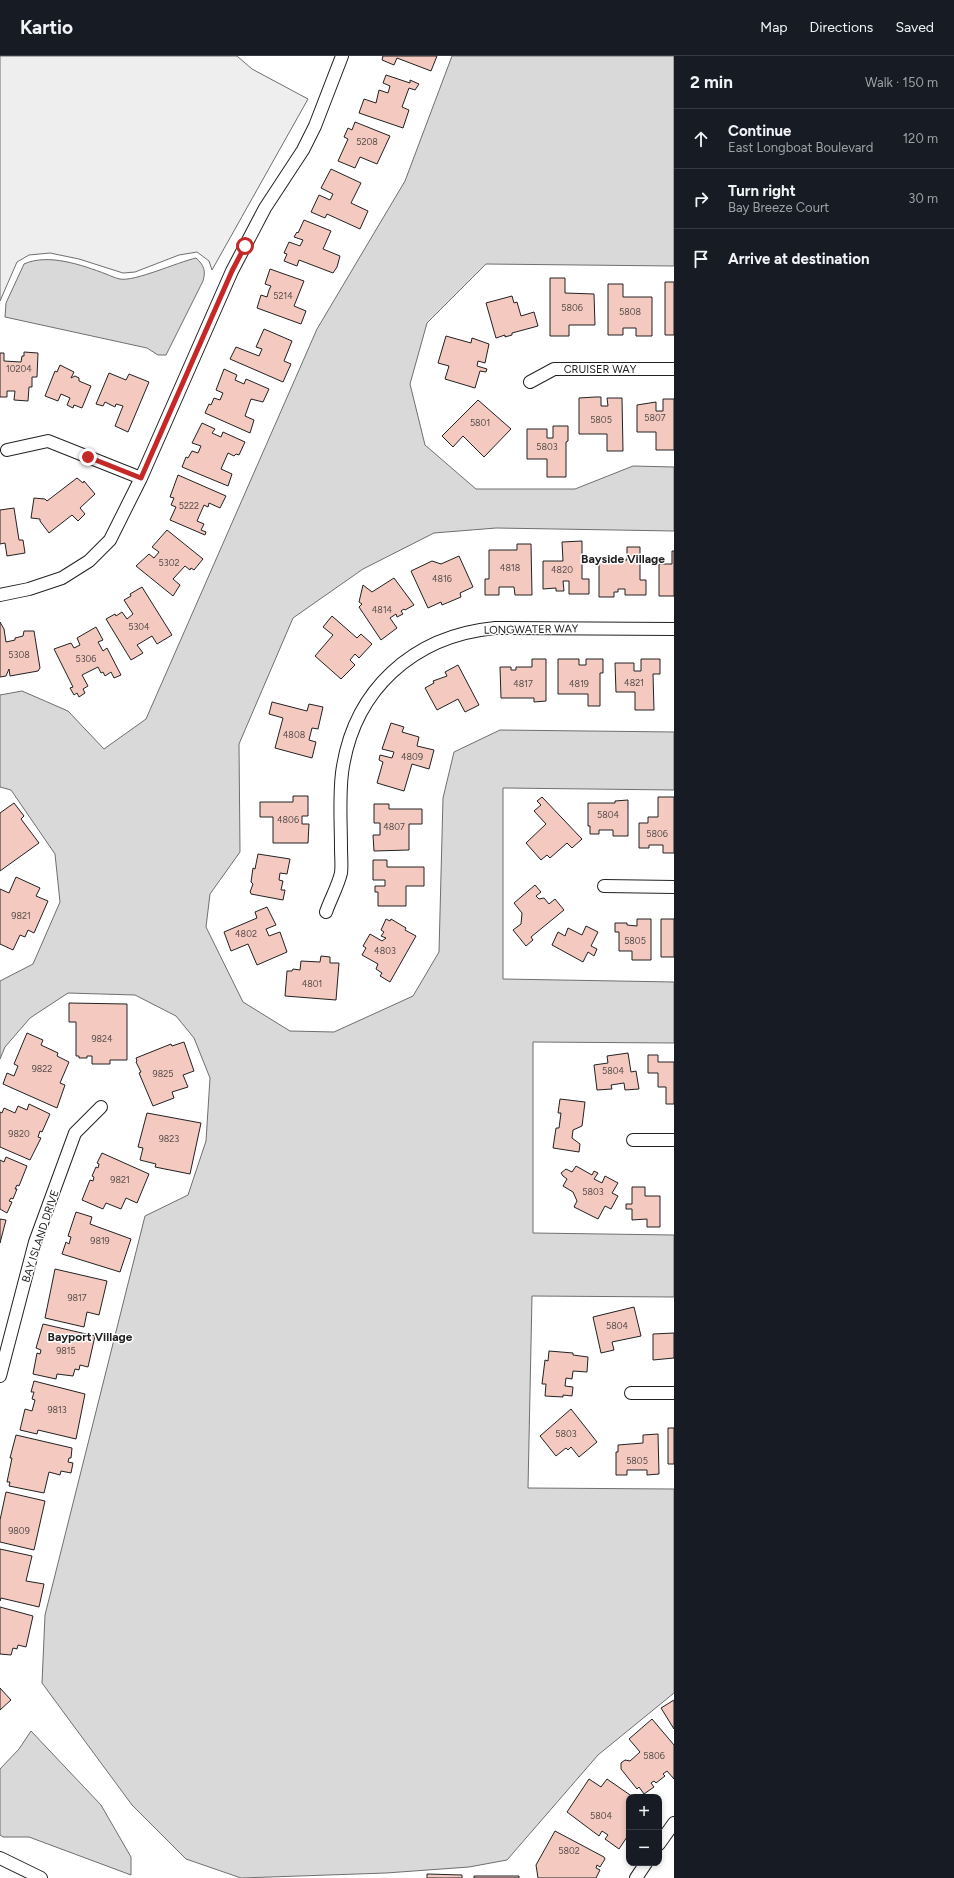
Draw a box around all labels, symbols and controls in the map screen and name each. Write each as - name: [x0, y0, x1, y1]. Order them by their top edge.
- text: Kartio: [20, 16, 73, 39]
- text: Map: [760, 19, 788, 36]
- text: Directions: [810, 19, 873, 36]
- text: Saved: [895, 19, 934, 36]
- text: 2 min: [690, 72, 733, 92]
- text: Walk · 150 m: [865, 75, 938, 90]
- text: Continue: [728, 122, 791, 140]
- icon: ahead: [690, 128, 712, 150]
- text: 120 m: [903, 131, 938, 146]
- house number: 5208: [356, 136, 378, 147]
- text: East Longboat Boulevard: [728, 140, 873, 155]
- text: Turn right: [728, 182, 796, 200]
- icon: right: [690, 188, 712, 210]
- text: 30 m: [908, 191, 938, 206]
- text: Bay Breeze Court: [728, 200, 829, 215]
- route start: [236, 237, 254, 255]
- icon: arrive: [690, 248, 712, 270]
- text: Arrive at destination: [728, 250, 869, 268]
- house number: 5214: [273, 290, 293, 301]
- house number: 5806: [561, 302, 583, 313]
- house number: 5808: [619, 306, 641, 317]
- house number: 10204: [6, 363, 32, 374]
- street label: CRUISER WAY: [564, 363, 637, 376]
- house number: 5807: [644, 412, 666, 423]
- house number: 5805: [590, 414, 612, 425]
- house number: 5801: [470, 417, 490, 428]
- house number: 5803: [536, 441, 558, 452]
- route end: [79, 448, 97, 466]
- house number: 5222: [179, 500, 199, 511]
- district label: Bayside Village: [581, 552, 665, 566]
- house number: 5302: [159, 557, 179, 568]
- house number: 4818: [500, 562, 521, 573]
- house number: 4820: [551, 564, 573, 575]
- house number: 4816: [432, 573, 452, 584]
- house number: 4814: [372, 604, 393, 615]
- house number: 5304: [128, 621, 150, 632]
- street label: LONGWATER WAY: [484, 622, 579, 637]
- house number: 5308: [8, 649, 30, 660]
- house number: 5306: [76, 653, 96, 664]
- house number: 4821: [624, 677, 644, 688]
- house number: 4817: [513, 678, 533, 689]
- house number: 4819: [569, 678, 589, 689]
- house number: 4808: [283, 729, 306, 740]
- house number: 4809: [401, 751, 423, 762]
- house number: 5804: [597, 809, 619, 820]
- house number: 4806: [277, 814, 299, 825]
- house number: 4807: [383, 821, 405, 832]
- house number: 5806: [646, 828, 668, 839]
- house number: 9821: [11, 910, 31, 921]
- house number: 4802: [235, 928, 257, 939]
- house number: 5805: [624, 935, 646, 946]
- house number: 4803: [374, 945, 396, 956]
- house number: 4801: [302, 978, 322, 989]
- house number: 9824: [91, 1033, 113, 1044]
- house number: 9822: [32, 1063, 52, 1074]
- house number: 5804: [602, 1065, 624, 1076]
- house number: 9825: [153, 1068, 173, 1079]
- house number: 9820: [8, 1128, 30, 1139]
- house number: 9823: [159, 1133, 179, 1144]
- house number: 9821: [110, 1174, 130, 1185]
- house number: 5803: [582, 1186, 604, 1197]
- street label: BAY ISLAND DRIVE: [19, 1188, 62, 1284]
- house number: 9819: [90, 1235, 110, 1246]
- house number: 9817: [67, 1292, 87, 1303]
- house number: 5804: [606, 1320, 628, 1331]
- district label: Bayport Village: [48, 1330, 133, 1344]
- house number: 9815: [56, 1345, 76, 1356]
- house number: 9813: [47, 1404, 67, 1415]
- house number: 5803: [555, 1428, 577, 1439]
- house number: 5805: [626, 1455, 648, 1466]
- house number: 9809: [8, 1525, 30, 1536]
- house number: 5806: [643, 1750, 665, 1761]
- map controls: [626, 1794, 662, 1866]
- button: +: [626, 1794, 662, 1830]
- house number: 5804: [590, 1810, 612, 1821]
- button: −: [626, 1830, 662, 1866]
- house number: 5802: [558, 1845, 580, 1856]

